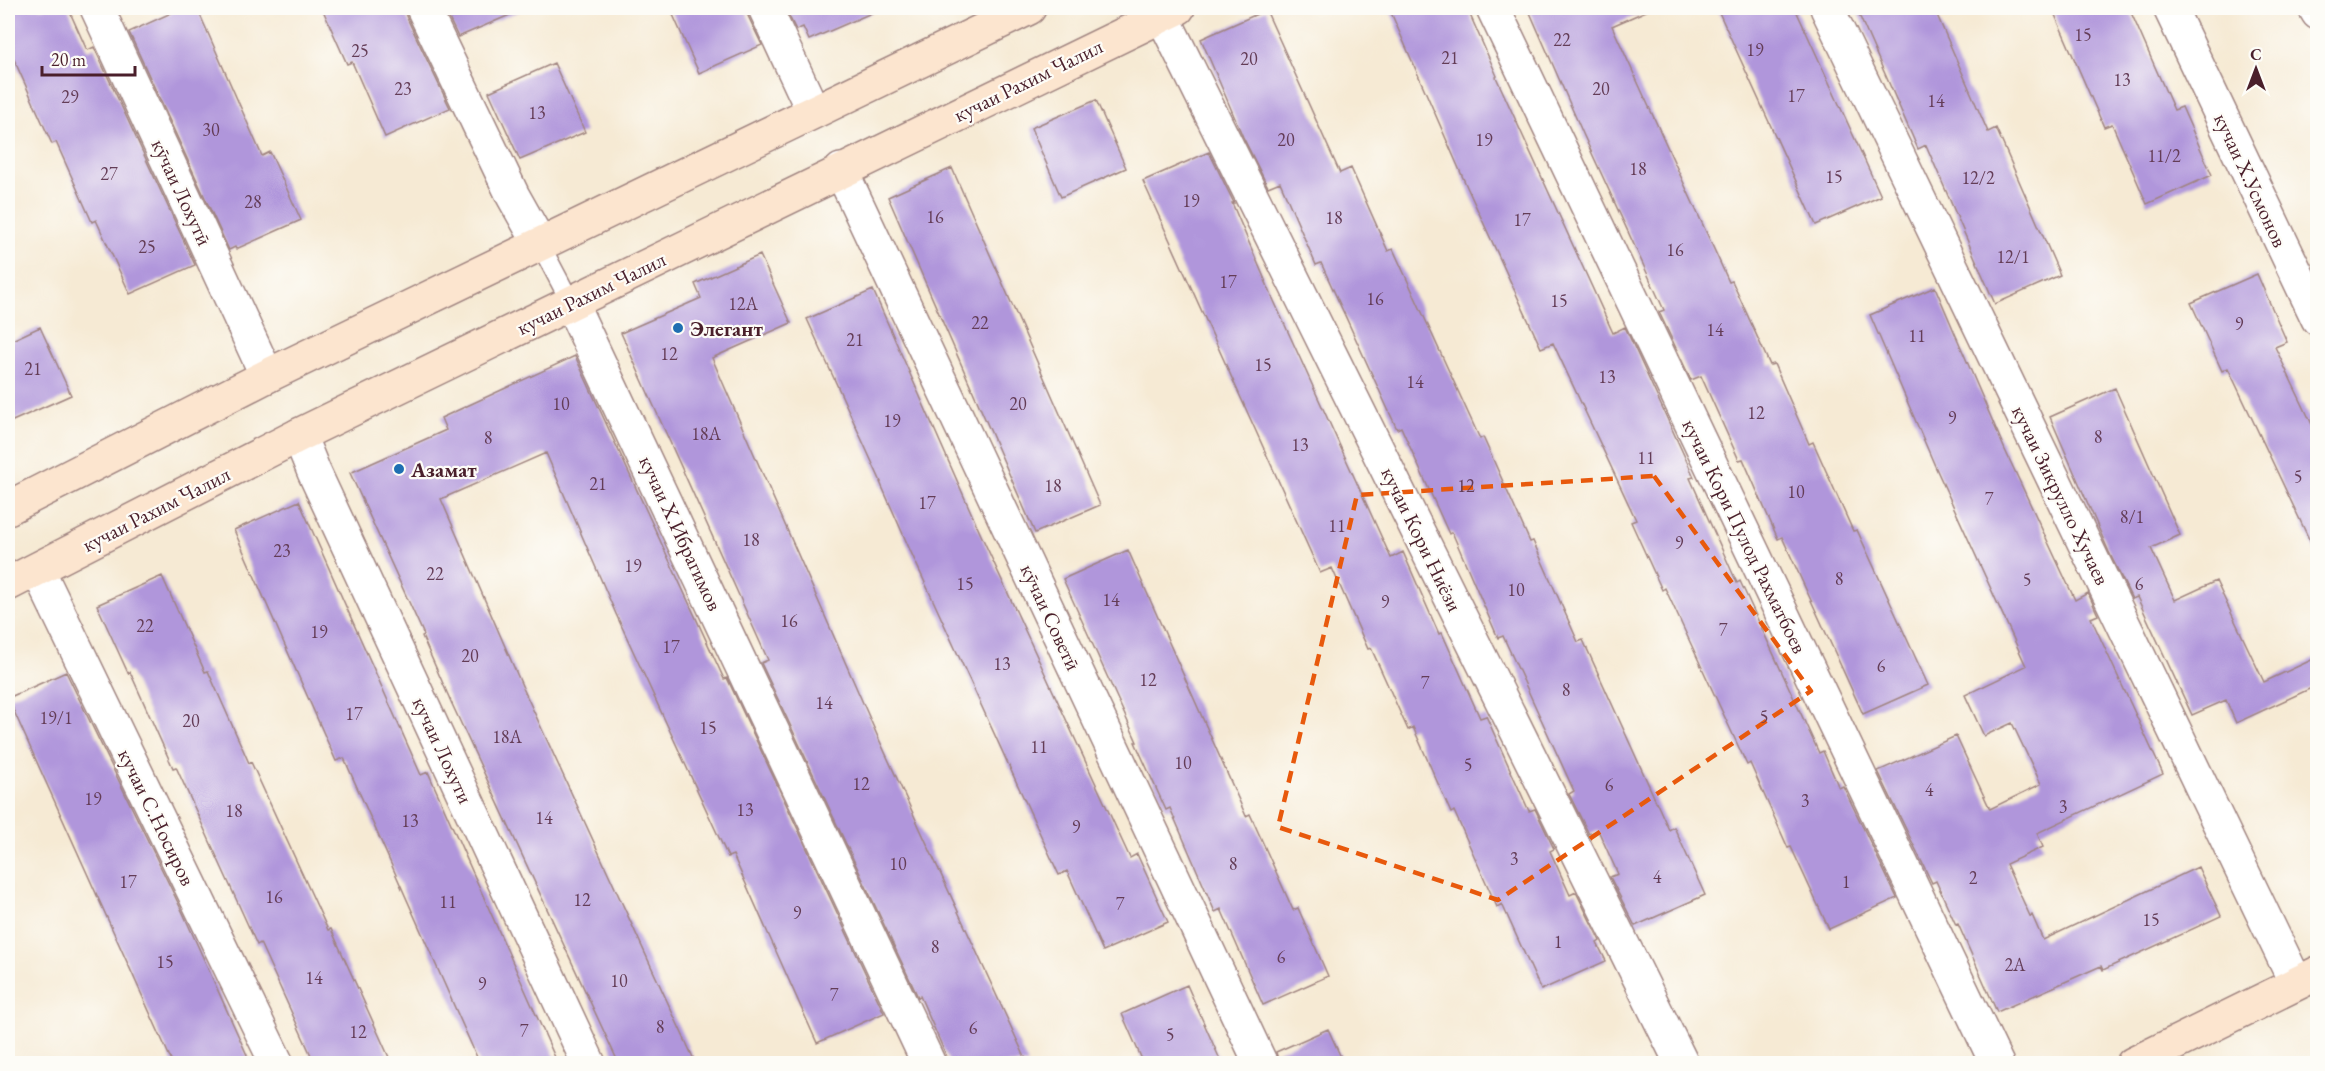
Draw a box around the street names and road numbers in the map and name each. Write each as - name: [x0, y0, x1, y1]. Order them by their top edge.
- street label: кучаи Рахим Чалил: [949, 32, 1107, 128]
- street label: кучаи Х.Усмонов: [2208, 109, 2294, 252]
- street label: кӯчаи Лохутӣ: [146, 134, 218, 250]
- street label: кучаи Рахим Чалил: [512, 245, 670, 341]
- street label: кучаи Зикрулло Хучаев: [2006, 401, 2116, 589]
- street label: кучаи Кори Пулод Рахматбоев: [1676, 414, 1814, 658]
- street label: кучаи Х.Ибрагимов: [633, 451, 729, 615]
- street label: кучаи Рахим Чалил: [77, 460, 235, 558]
- street label: кучаи Кори Ниёзи: [1375, 462, 1469, 616]
- street label: кӯчаи Советӣ: [1015, 559, 1087, 675]
- street label: кучаи Лохути: [407, 692, 479, 808]
- street label: кучаи С.Носиров: [112, 744, 202, 890]

